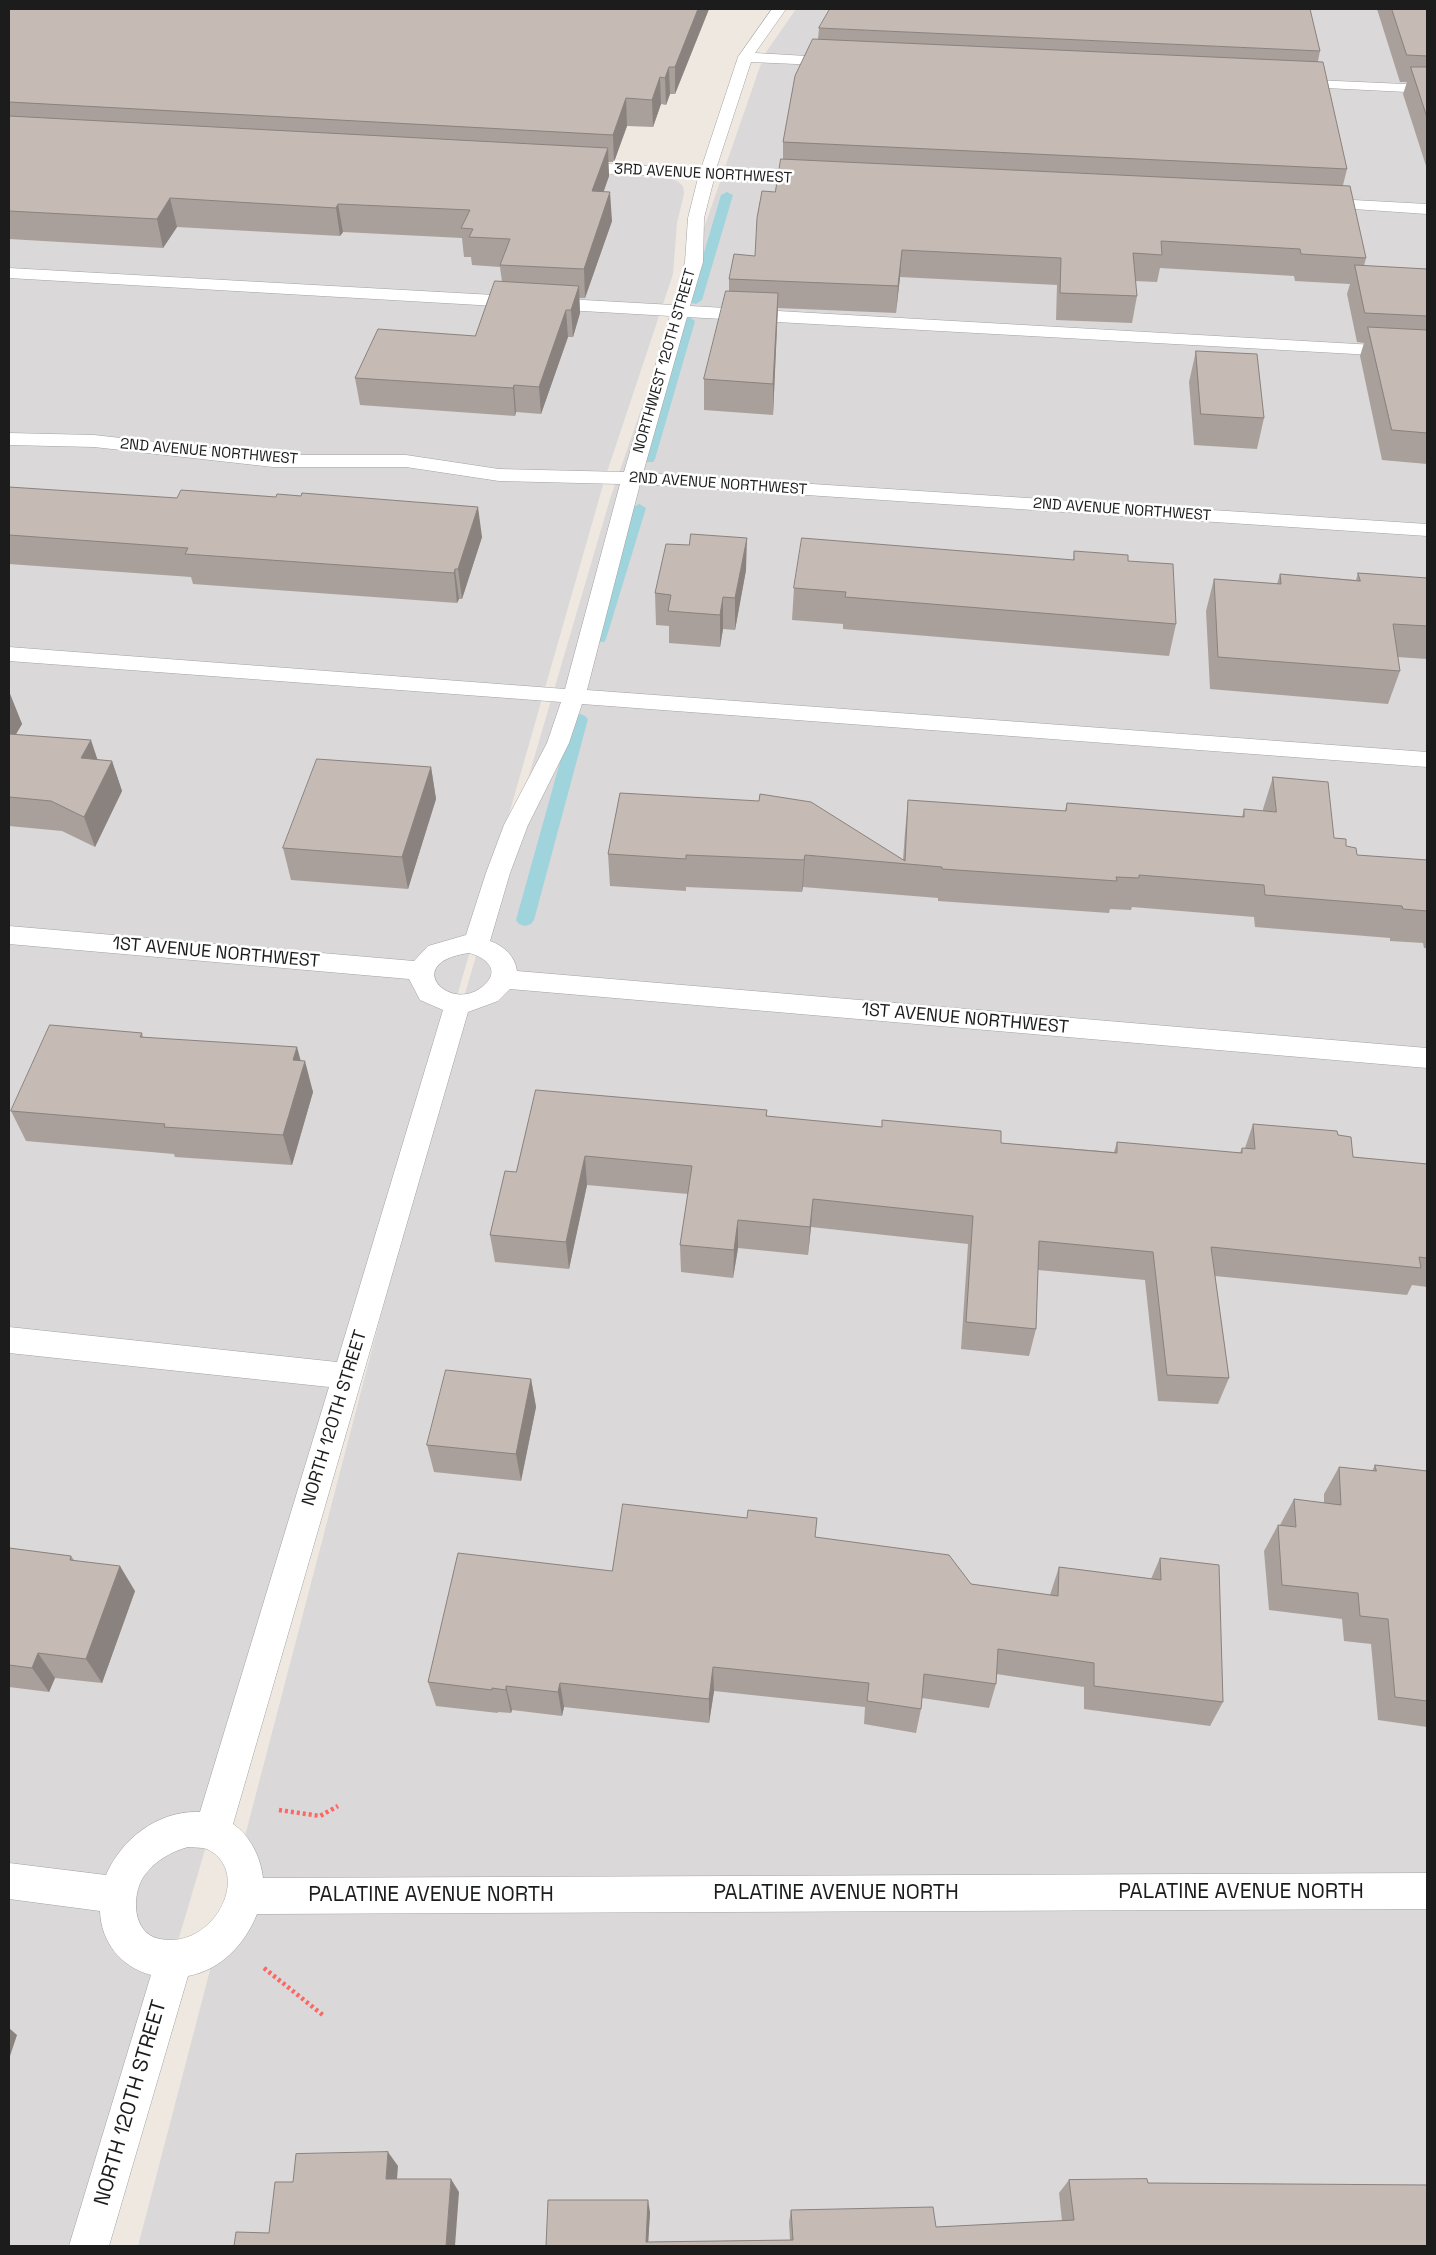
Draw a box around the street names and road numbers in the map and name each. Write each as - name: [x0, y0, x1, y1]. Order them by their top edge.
- street label: 3RD AVENUE NORTHWEST: [614, 160, 792, 188]
- street label: NORTHWEST 120TH STREET: [630, 267, 700, 455]
- street label: 2ND AVENUE NORTHWEST: [119, 435, 299, 469]
- street label: 2ND AVENUE NORTHWEST: [628, 469, 808, 499]
- street label: 2ND AVENUE NORTHWEST: [1032, 495, 1212, 525]
- street label: 1ST AVENUE NORTHWEST: [111, 933, 321, 973]
- street label: 1ST AVENUE NORTHWEST: [860, 999, 1070, 1039]
- street label: NORTH 120TH STREET: [298, 1328, 372, 1508]
- street label: PALATINE AVENUE NORTH: [1118, 1879, 1364, 1905]
- street label: PALATINE AVENUE NORTH: [713, 1880, 959, 1906]
- street label: PALATINE AVENUE NORTH: [308, 1882, 554, 1908]
- street label: NORTH 120TH STREET: [90, 1997, 172, 2209]

